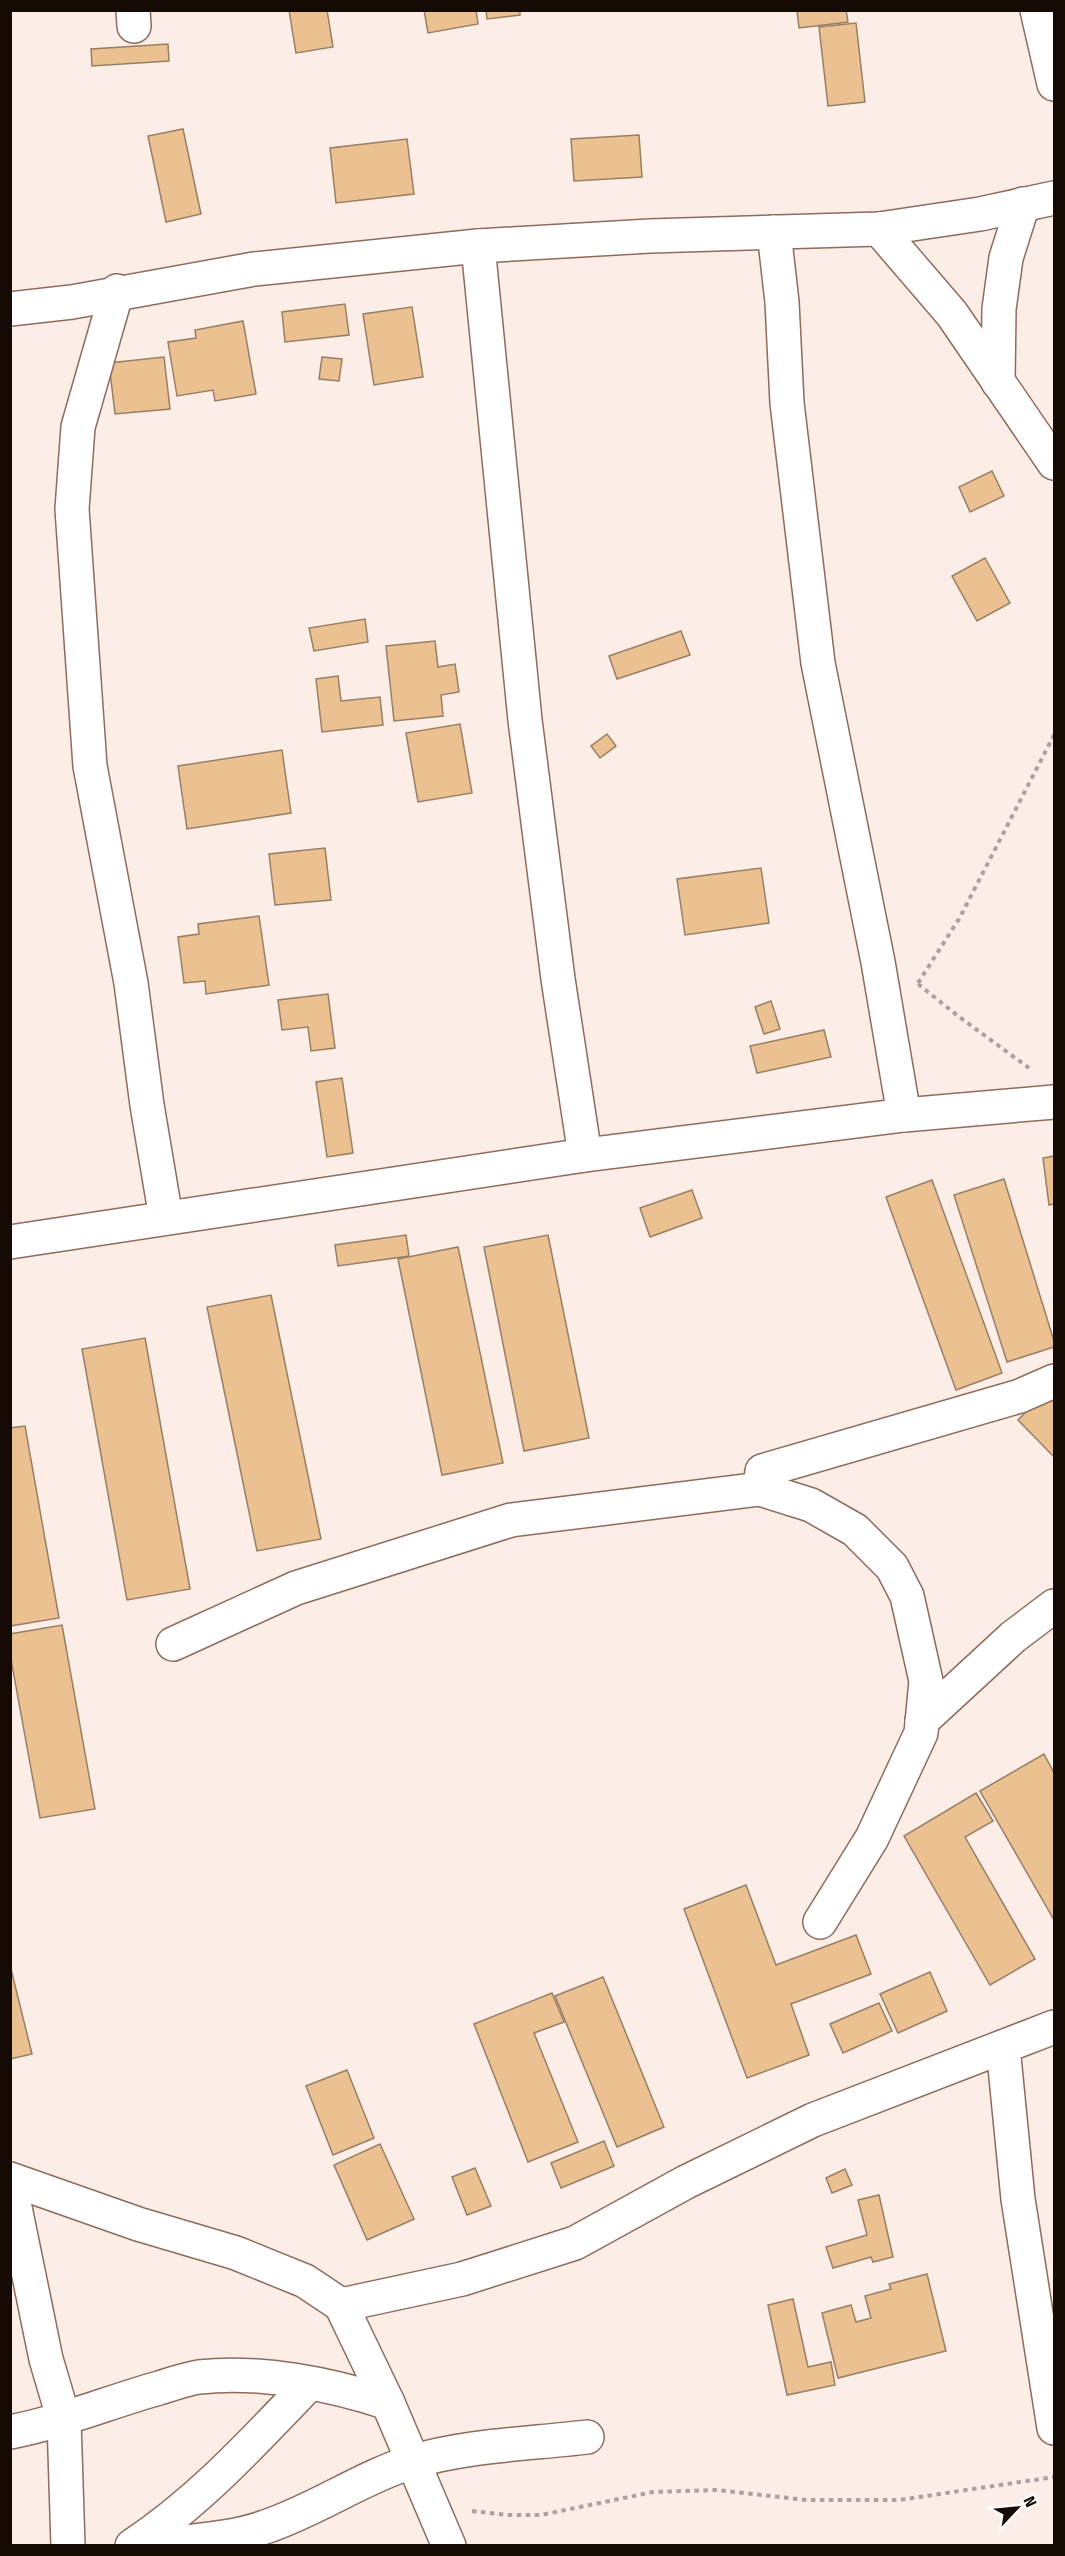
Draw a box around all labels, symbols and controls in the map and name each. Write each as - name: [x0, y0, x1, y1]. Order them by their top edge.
- north arrow: [987, 2478, 1047, 2538]
- text: N: [1019, 2493, 1041, 2510]

